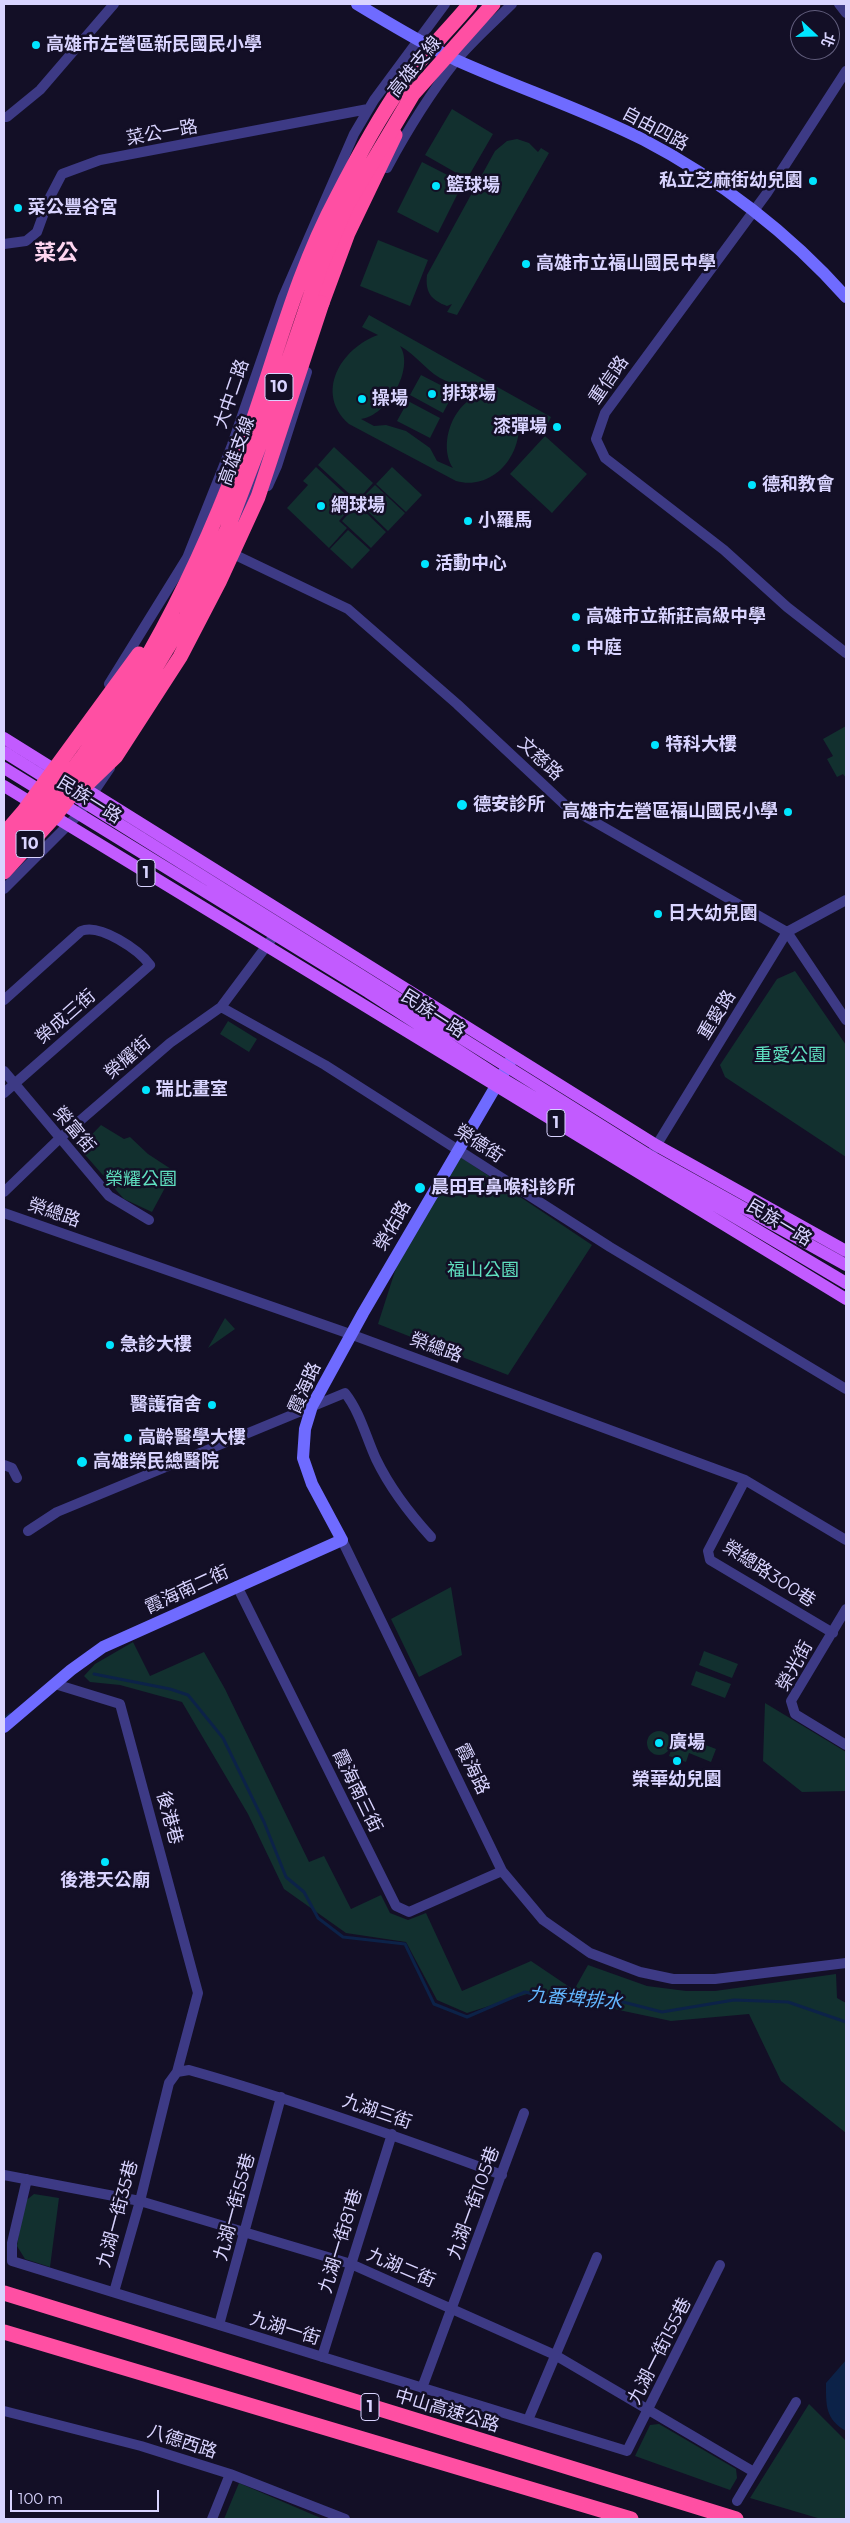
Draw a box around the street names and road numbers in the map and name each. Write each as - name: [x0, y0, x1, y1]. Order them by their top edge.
- street label: 高雄支線: [384, 32, 446, 102]
- street label: 自由四路: [618, 103, 692, 155]
- street label: 菜公一路: [125, 116, 199, 150]
- street label: 重信路: [585, 352, 633, 408]
- street label: 大中二路: [210, 356, 254, 432]
- road number: 10: [265, 374, 293, 401]
- street label: 高雄支線: [215, 413, 259, 489]
- street label: 文慈路: [513, 733, 567, 785]
- street label: 民族一路: [53, 772, 125, 828]
- road number: 10: [16, 831, 44, 858]
- road number: 1: [137, 860, 155, 886]
- street label: 榮成三街: [32, 985, 100, 1049]
- street label: 民族一路: [397, 985, 469, 1043]
- street label: 重愛路: [694, 986, 740, 1044]
- street label: 榮耀街: [101, 1032, 155, 1084]
- street label: 榮富街: [48, 1102, 100, 1158]
- road number: 1: [547, 1110, 565, 1136]
- street label: 榮德街: [450, 1120, 508, 1168]
- street label: 榮總路: [25, 1194, 83, 1232]
- street label: 民族一路: [743, 1195, 815, 1251]
- street label: 榮佑路: [370, 1197, 416, 1255]
- street label: 榮總路: [407, 1329, 465, 1367]
- street label: 霞海路: [284, 1359, 326, 1417]
- street label: 榮總路300巷: [719, 1536, 819, 1612]
- street label: 霞海南二街: [142, 1561, 232, 1619]
- street label: 榮光街: [772, 1637, 818, 1695]
- street label: 霞海路: [450, 1740, 494, 1798]
- street label: 霞海南三街: [328, 1746, 386, 1836]
- street label: 後港巷: [152, 1789, 186, 1847]
- street label: 九湖三街: [339, 2090, 415, 2134]
- street label: 九湖一街105巷: [444, 2144, 504, 2262]
- street label: 九湖一街55巷: [210, 2151, 260, 2263]
- street label: 九湖一街35巷: [93, 2158, 143, 2270]
- street label: 九湖一街81巷: [315, 2186, 367, 2296]
- street label: 九湖二街: [364, 2244, 438, 2292]
- street label: 九湖一街155巷: [624, 2294, 696, 2408]
- street label: 九湖一街: [247, 2308, 323, 2350]
- street label: 中山高速公路: [392, 2385, 502, 2437]
- road number: 1: [361, 2394, 379, 2420]
- street label: 八德西路: [144, 2421, 220, 2463]

